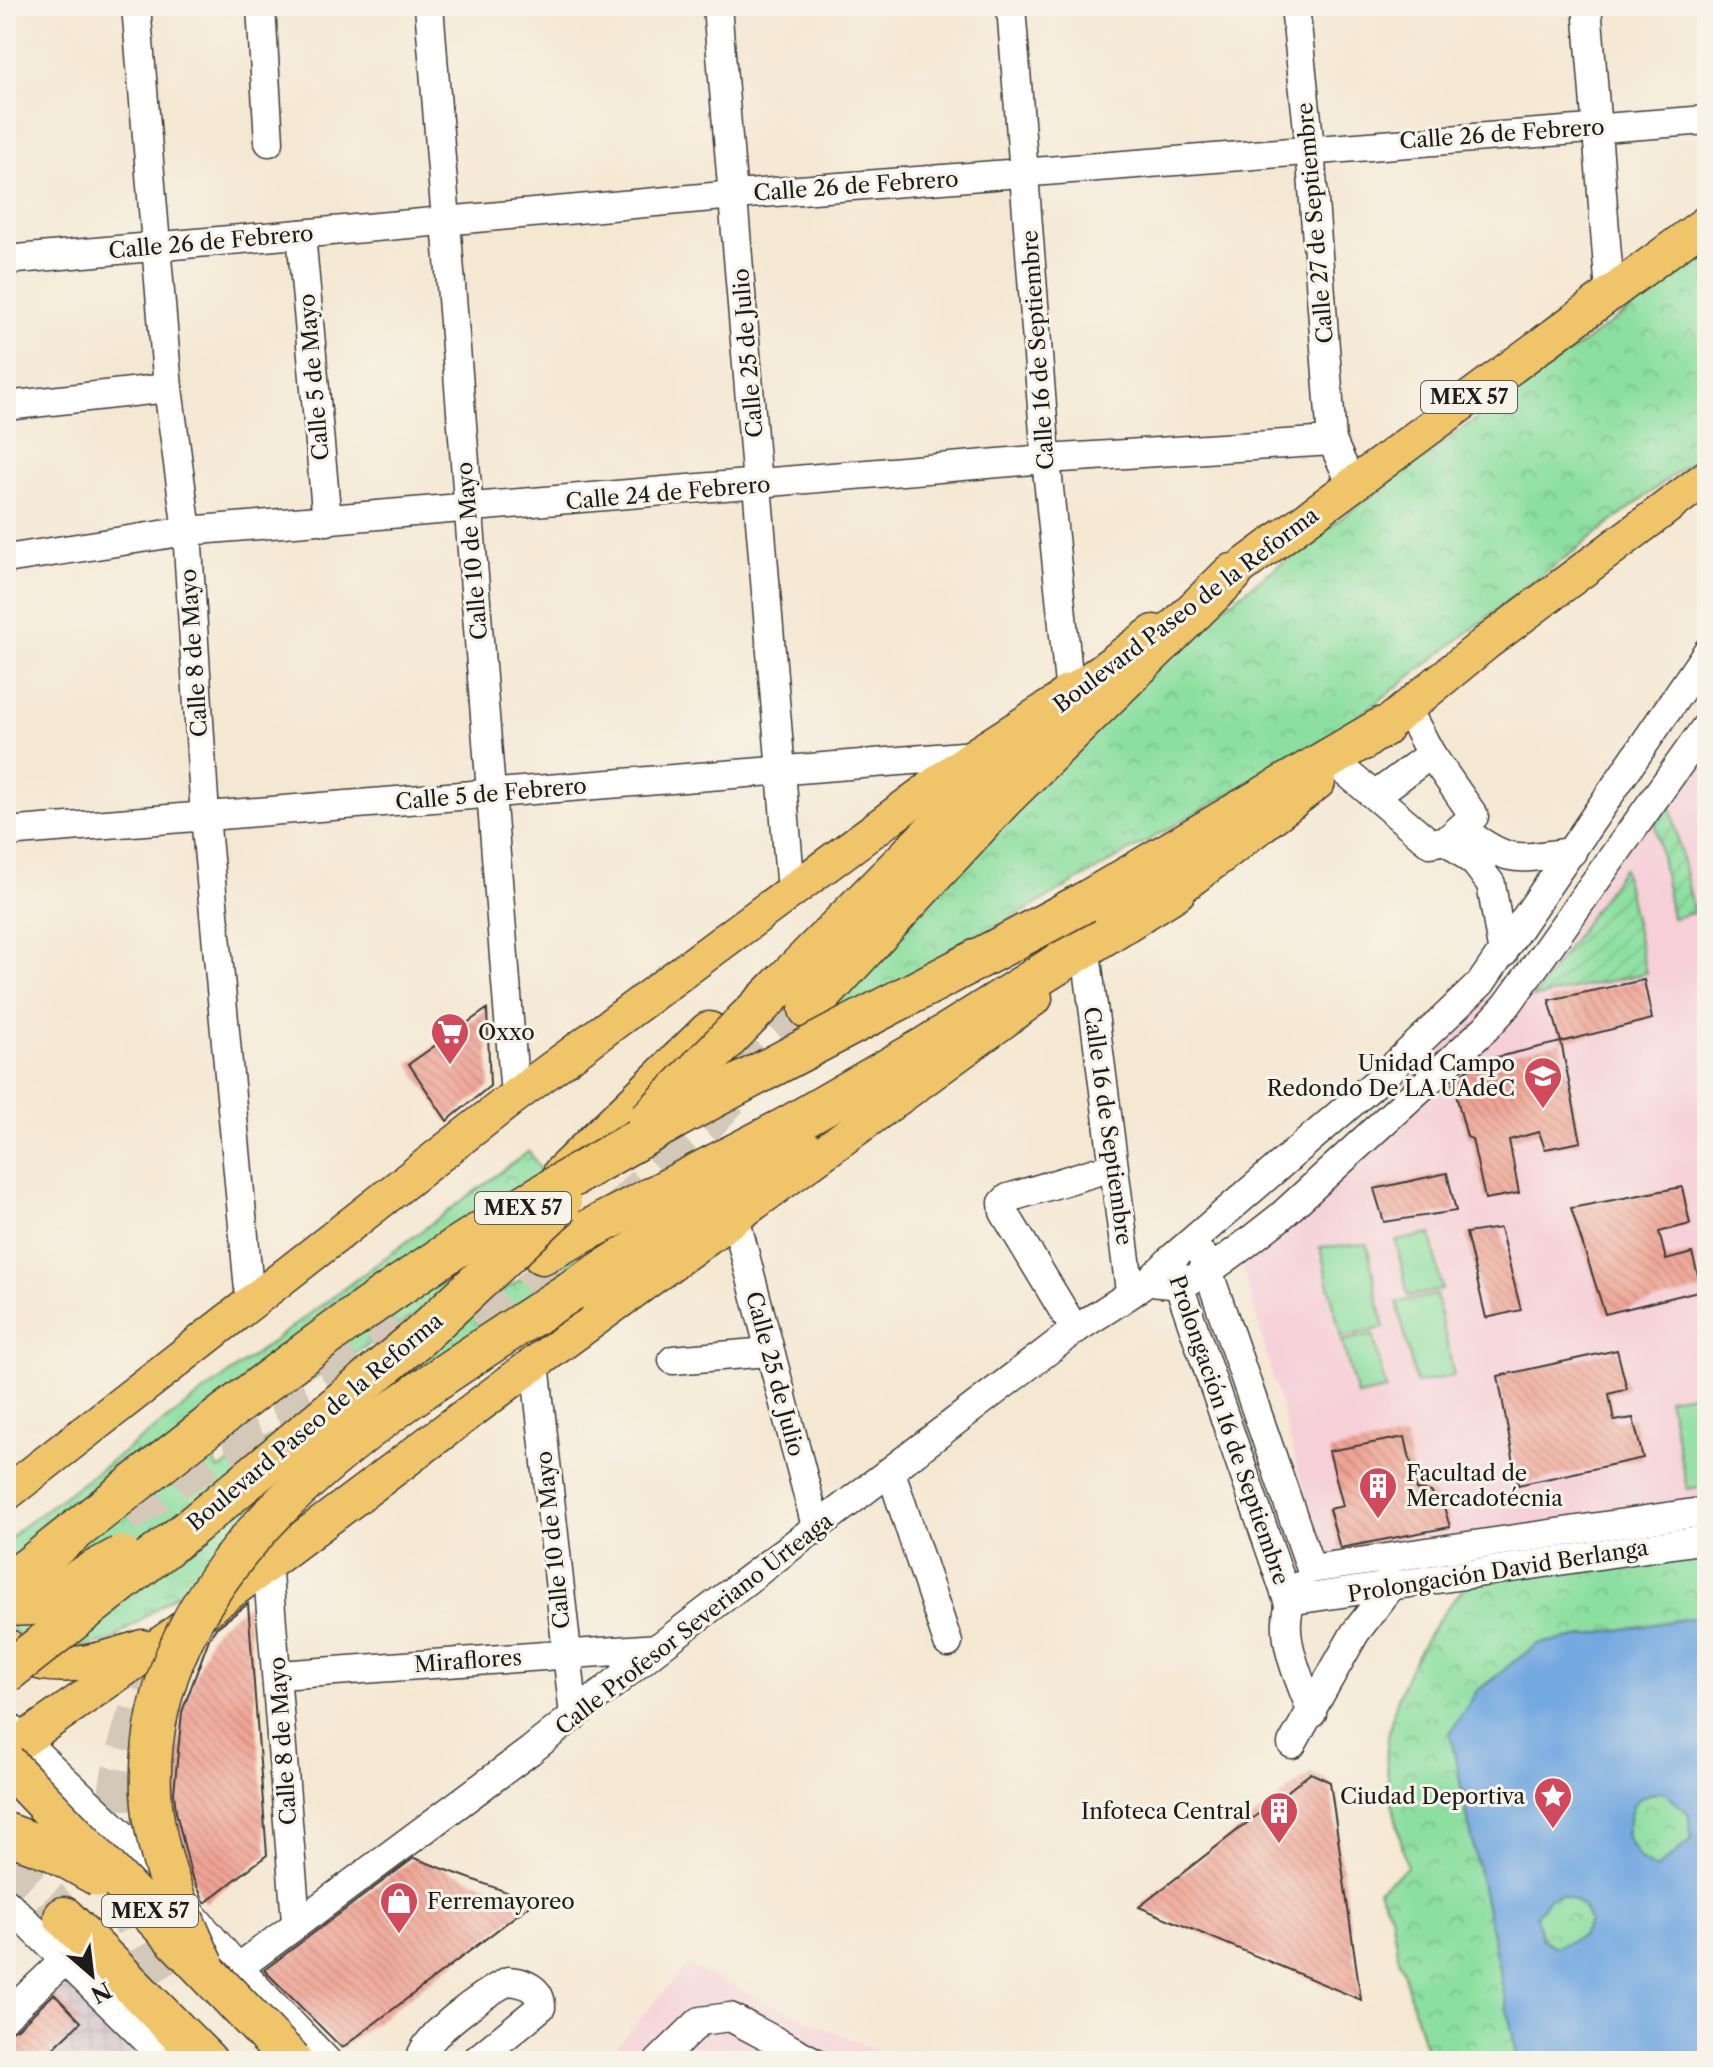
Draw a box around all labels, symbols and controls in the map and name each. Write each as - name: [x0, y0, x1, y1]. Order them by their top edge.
- street label: Calle 27 de Septiembre: [1291, 101, 1339, 345]
- street label: Calle 26 de Febrero: [1399, 113, 1605, 155]
- street label: Calle 26 de Febrero: [753, 165, 959, 207]
- street label: Calle 26 de Febrero: [107, 220, 315, 264]
- street label: Calle 16 de Septiembre: [1016, 229, 1060, 471]
- street label: Calle 25 de Julio: [727, 267, 769, 439]
- street label: Calle 5 de Mayo: [293, 292, 335, 462]
- road number: MEX 57: [1421, 381, 1517, 413]
- street label: Calle 10 de Mayo: [451, 461, 493, 641]
- street label: Calle 24 de Febrero: [565, 471, 771, 515]
- street label: Boulevard Paseo de la Reforma: [1048, 501, 1324, 719]
- street label: Calle 8 de Mayo: [175, 568, 213, 738]
- street label: Calle 5 de Febrero: [394, 772, 588, 816]
- street label: Calle 16 de Septiembre: [1078, 1005, 1138, 1247]
- supermarket icon: Oxxo: [429, 1011, 471, 1066]
- place label: Oxxo: [478, 1019, 535, 1046]
- place label: Unidad Campo Redondo De LA UAdeC: [1267, 1050, 1515, 1102]
- school or university icon: Unidad Campo Redondo De LA UAdeC: [1522, 1055, 1564, 1110]
- road number: MEX 57: [475, 1192, 571, 1224]
- street label: Prolongación 16 de Septiembre: [1163, 1272, 1295, 1588]
- street label: Calle 25 de Julio: [740, 1289, 810, 1459]
- street label: Boulevard Paseo de la Reforma: [182, 1307, 448, 1537]
- street label: Calle 10 de Mayo: [530, 1450, 576, 1630]
- place label: Facultad de Mercadotécnia: [1406, 1460, 1563, 1512]
- building icon: Facultad de Mercadotécnia: [1357, 1465, 1399, 1520]
- street label: Calle Profesor Severiano Urteaga: [550, 1507, 838, 1741]
- street label: Prolongación David Berlanga: [1346, 1534, 1651, 1608]
- street label: Miraflores: [413, 1644, 523, 1678]
- street label: Calle 8 de Mayo: [264, 1656, 302, 1826]
- place icon: Ciudad Deportiva: [1532, 1775, 1574, 1830]
- place label: Ciudad Deportiva: [1340, 1783, 1525, 1810]
- building icon: Infoteca Central: [1258, 1790, 1300, 1845]
- place label: Infoteca Central: [1081, 1798, 1251, 1825]
- shop icon: Ferremayoreo: [378, 1880, 420, 1935]
- place label: Ferremayoreo: [427, 1888, 575, 1915]
- road number: MEX 57: [102, 1895, 198, 1927]
- north arrow: [52, 1935, 132, 2015]
- text: N: [86, 1976, 116, 2009]

